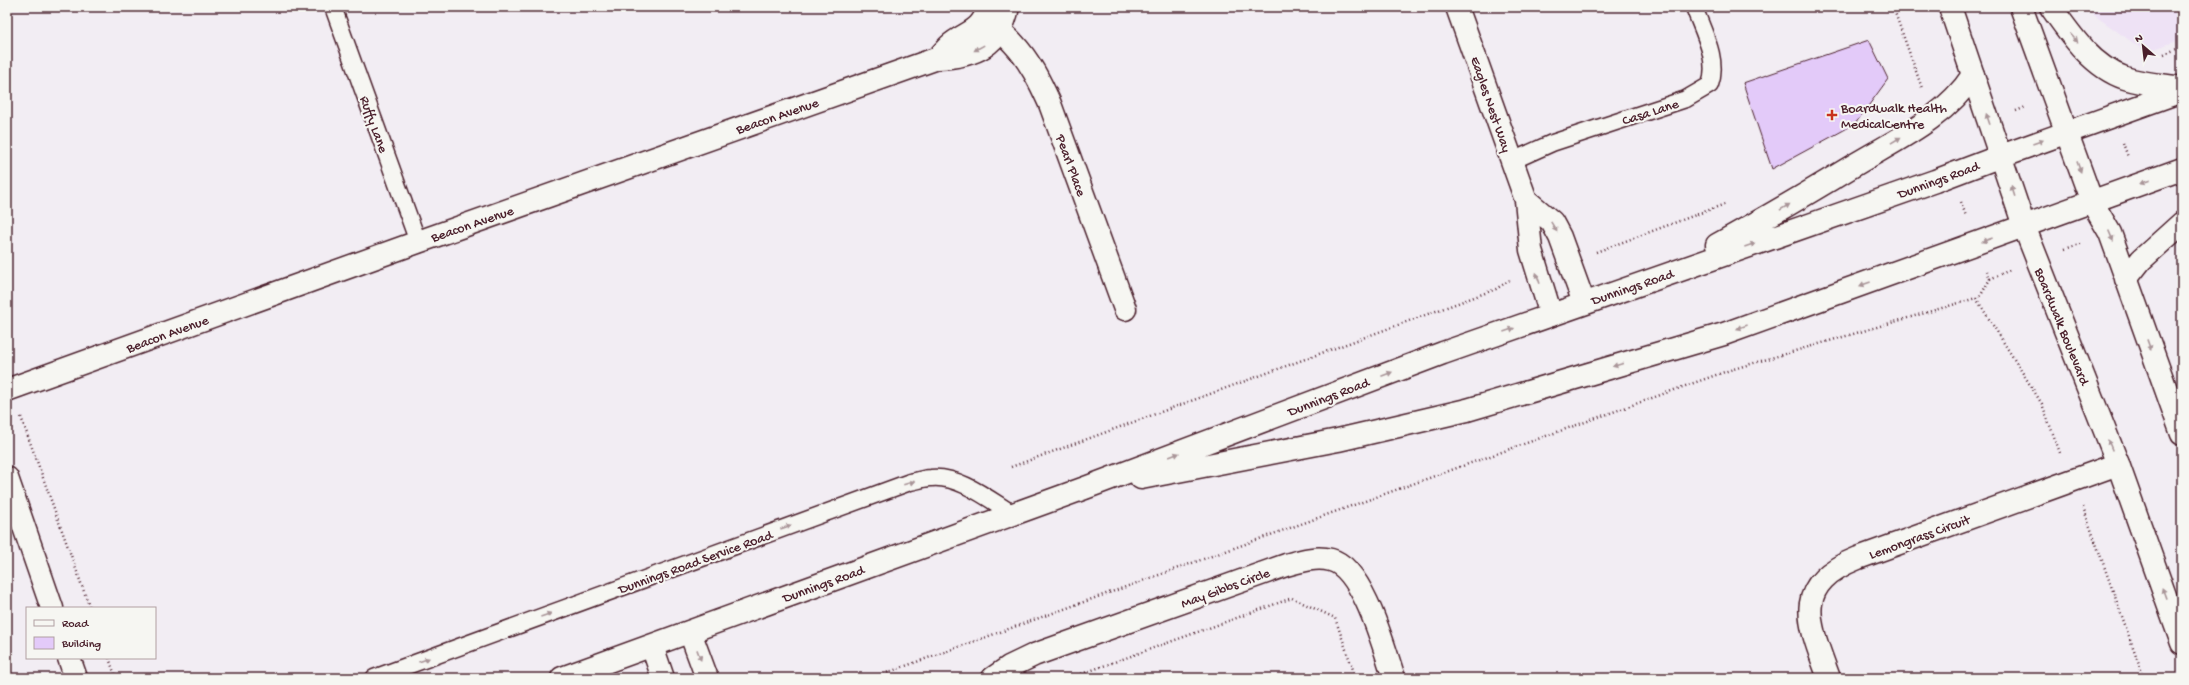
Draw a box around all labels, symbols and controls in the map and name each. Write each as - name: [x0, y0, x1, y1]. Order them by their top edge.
- north arrow: [2123, 26, 2163, 66]
- text: N: [2133, 32, 2145, 46]
- one-way arrow: [2070, 33, 2079, 43]
- one-way arrow: [973, 45, 985, 52]
- street label: Eagles Nest Way: [1465, 55, 1514, 155]
- street label: Ruffy Lane: [354, 94, 391, 156]
- street label: Beacon Avenue: [733, 95, 822, 140]
- street label: Casa Lane: [1620, 96, 1682, 130]
- place label: Boardwalk Health MedicalCentre: [1840, 101, 1947, 134]
- marker: Boardwalk Health MedicalCentre: [1826, 109, 1838, 121]
- one-way arrow: [1985, 112, 1991, 124]
- street label: Pearl Place: [1050, 132, 1089, 200]
- one-way arrow: [1890, 137, 1902, 144]
- one-way arrow: [2032, 139, 2044, 145]
- street label: Dunnings Road: [1895, 158, 1984, 204]
- one-way arrow: [2077, 161, 2083, 173]
- one-way arrow: [2139, 180, 2151, 186]
- one-way arrow: [2009, 185, 2015, 197]
- street label: Beacon Avenue: [428, 203, 517, 248]
- one-way arrow: [1779, 204, 1791, 211]
- one-way arrow: [1550, 222, 1558, 232]
- one-way arrow: [2107, 230, 2114, 242]
- one-way arrow: [1981, 237, 1993, 243]
- one-way arrow: [1745, 241, 1757, 247]
- street label: Boardwalk Boulevard: [2029, 265, 2093, 390]
- street label: Dunnings Road: [1589, 266, 1678, 311]
- one-way arrow: [1535, 272, 1541, 284]
- one-way arrow: [1858, 281, 1870, 287]
- street label: Beacon Avenue: [123, 312, 212, 358]
- one-way arrow: [1736, 325, 1748, 331]
- one-way arrow: [1503, 326, 1515, 332]
- one-way arrow: [2147, 339, 2153, 351]
- one-way arrow: [1612, 362, 1624, 368]
- one-way arrow: [1381, 371, 1393, 377]
- street label: Dunnings Road: [1285, 374, 1374, 422]
- one-way arrow: [2107, 438, 2113, 450]
- one-way arrow: [1168, 451, 1180, 457]
- one-way arrow: [903, 480, 915, 486]
- street label: Lemongrass Circuit: [1867, 512, 1974, 564]
- one-way arrow: [781, 524, 793, 530]
- street label: Dunnings Road Service Road: [616, 527, 777, 600]
- street label: Dunnings Road: [780, 562, 869, 608]
- street label: May Gibbs Circle: [1179, 565, 1273, 613]
- one-way arrow: [2161, 587, 2167, 599]
- legend: [26, 607, 156, 659]
- one-way arrow: [540, 612, 552, 618]
- text: Road: [62, 618, 89, 632]
- text: Building: [61, 638, 101, 652]
- one-way arrow: [696, 649, 702, 661]
- one-way arrow: [418, 656, 430, 662]

